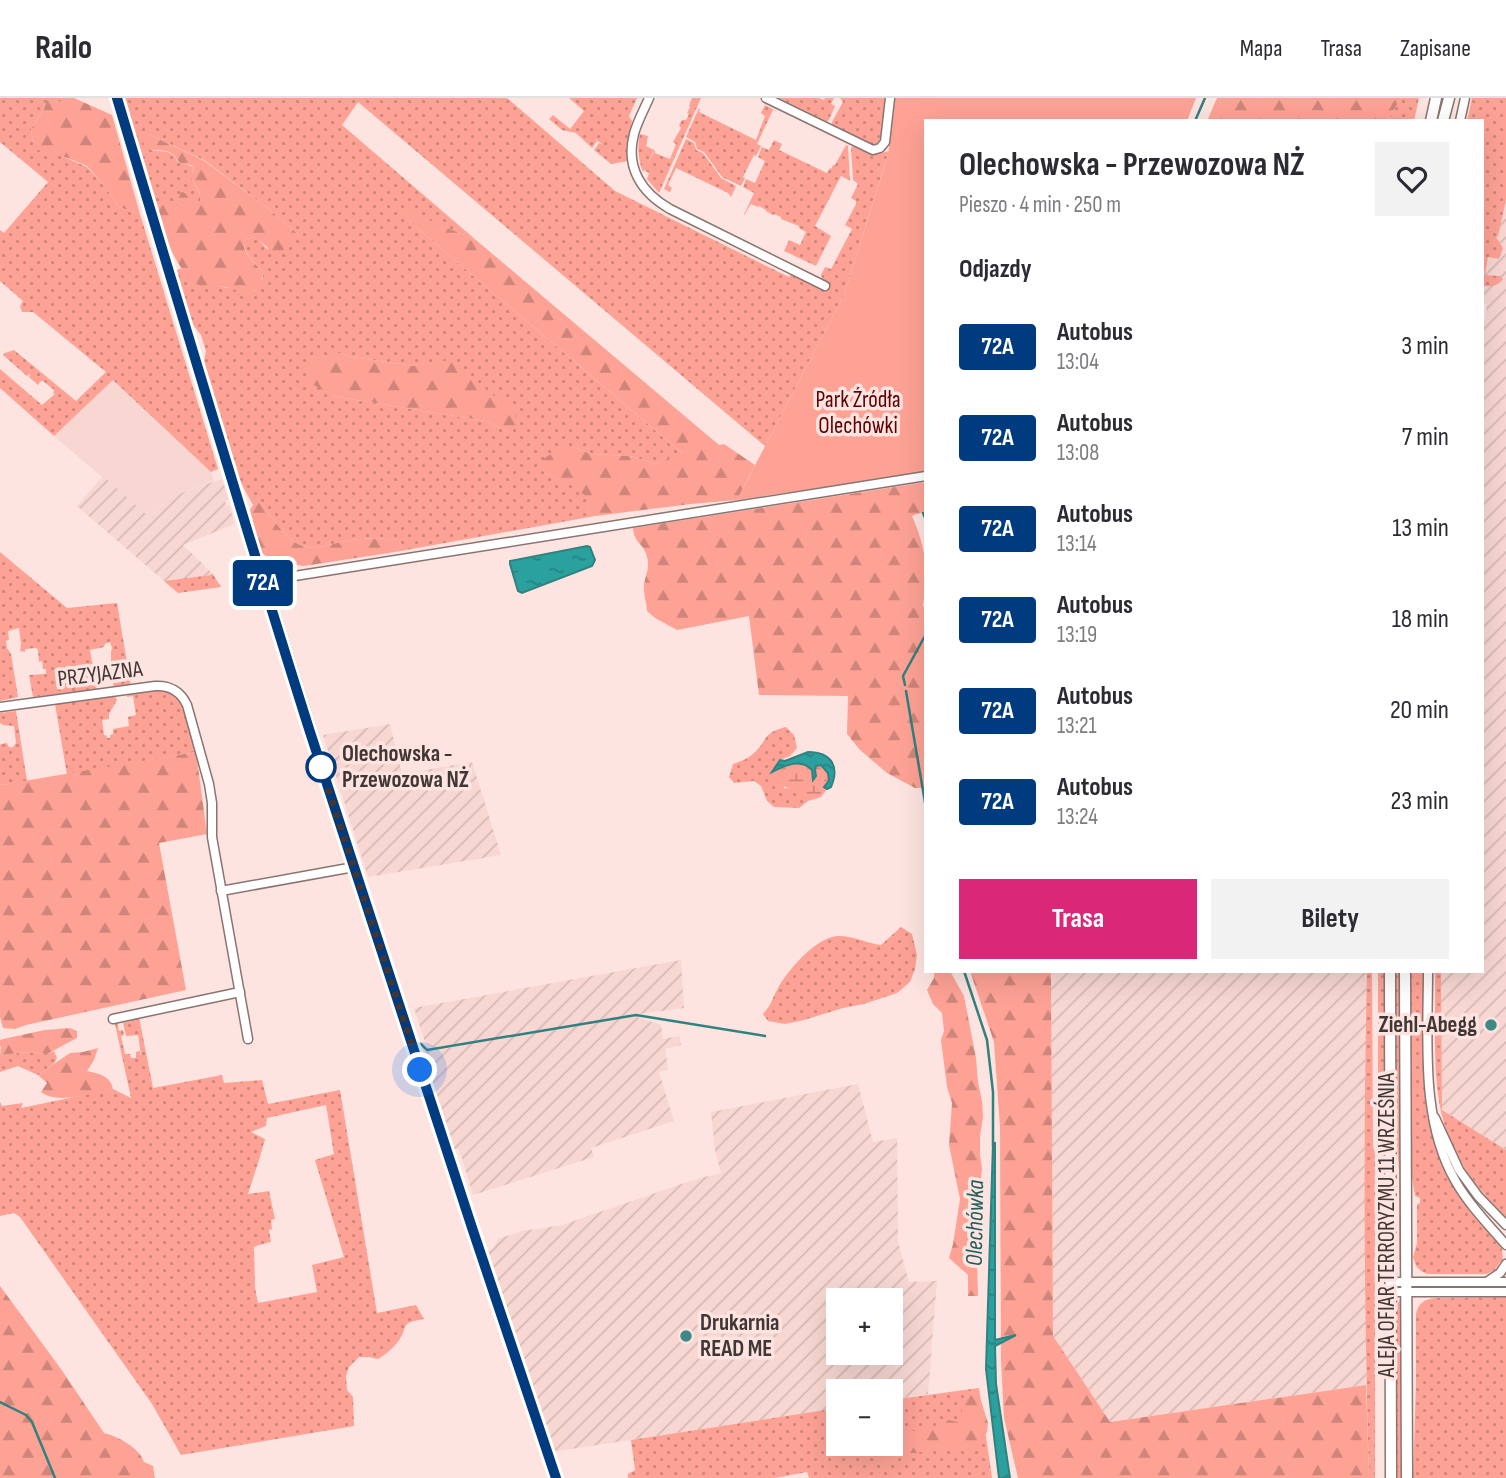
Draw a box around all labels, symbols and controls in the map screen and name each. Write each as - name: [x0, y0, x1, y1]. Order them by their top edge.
- text: Railo: [35, 28, 92, 68]
- text: Mapa: [1240, 34, 1283, 63]
- text: Trasa: [1321, 34, 1362, 63]
- text: Zapisane: [1400, 34, 1471, 63]
- button: heart: [1375, 142, 1449, 216]
- text: Olechowska - Przewozowa NŻ: [959, 145, 1305, 185]
- text: Pieszo · 4 min · 250 m: [959, 191, 1121, 219]
- text: Odjazdy: [959, 254, 1031, 285]
- text: Autobus: [1057, 317, 1133, 348]
- text: 3 min: [1401, 331, 1449, 362]
- text: 72A: [981, 332, 1014, 361]
- text: 13:04: [1057, 348, 1099, 376]
- park label: Park Źródła Olechówki: [815, 386, 901, 440]
- text: Autobus: [1057, 408, 1133, 439]
- text: 7 min: [1402, 422, 1449, 453]
- text: 72A: [981, 423, 1014, 452]
- text: 13:08: [1057, 439, 1099, 467]
- text: Autobus: [1057, 499, 1133, 530]
- text: 13 min: [1392, 513, 1449, 544]
- text: 72A: [981, 514, 1014, 543]
- text: 13:14: [1057, 530, 1097, 558]
- line badge: 72A: [223, 560, 303, 606]
- text: 72A: [247, 568, 279, 597]
- text: Autobus: [1057, 590, 1133, 621]
- text: 18 min: [1392, 604, 1449, 635]
- text: 72A: [981, 605, 1014, 634]
- text: 13:19: [1057, 621, 1097, 649]
- street label: PRZYJAZNA: [56, 655, 144, 693]
- text: Autobus: [1057, 681, 1133, 712]
- text: 20 min: [1390, 695, 1449, 726]
- text: 72A: [981, 696, 1014, 725]
- text: 13:21: [1057, 712, 1097, 740]
- place label: Olechowska - Przewozowa NŻ: [342, 740, 469, 794]
- marker: Olechowska - Przewozowa NŻ: [306, 752, 336, 782]
- text: Autobus: [1057, 772, 1133, 803]
- text: 23 min: [1391, 786, 1449, 817]
- text: 72A: [981, 787, 1014, 816]
- text: 13:24: [1057, 803, 1098, 831]
- button: Trasa: [959, 879, 1197, 959]
- button: Bilety: [1211, 879, 1449, 959]
- place label: Ziehl-Abegg: [1379, 1011, 1477, 1039]
- marker: Ziehl-Abegg: [1483, 1017, 1499, 1033]
- your location: [402, 1052, 437, 1087]
- street label: ALEJA OFIAR TERRORYZMU 11 WRZEŚNIA: [1373, 1072, 1401, 1378]
- water label: Olechówka: [960, 1179, 990, 1266]
- map controls: [826, 1288, 903, 1456]
- button: +: [826, 1288, 903, 1365]
- place label: Drukarnia READ ME: [700, 1309, 780, 1363]
- marker: Drukarnia READ ME: [678, 1328, 694, 1344]
- button: −: [826, 1379, 903, 1456]

